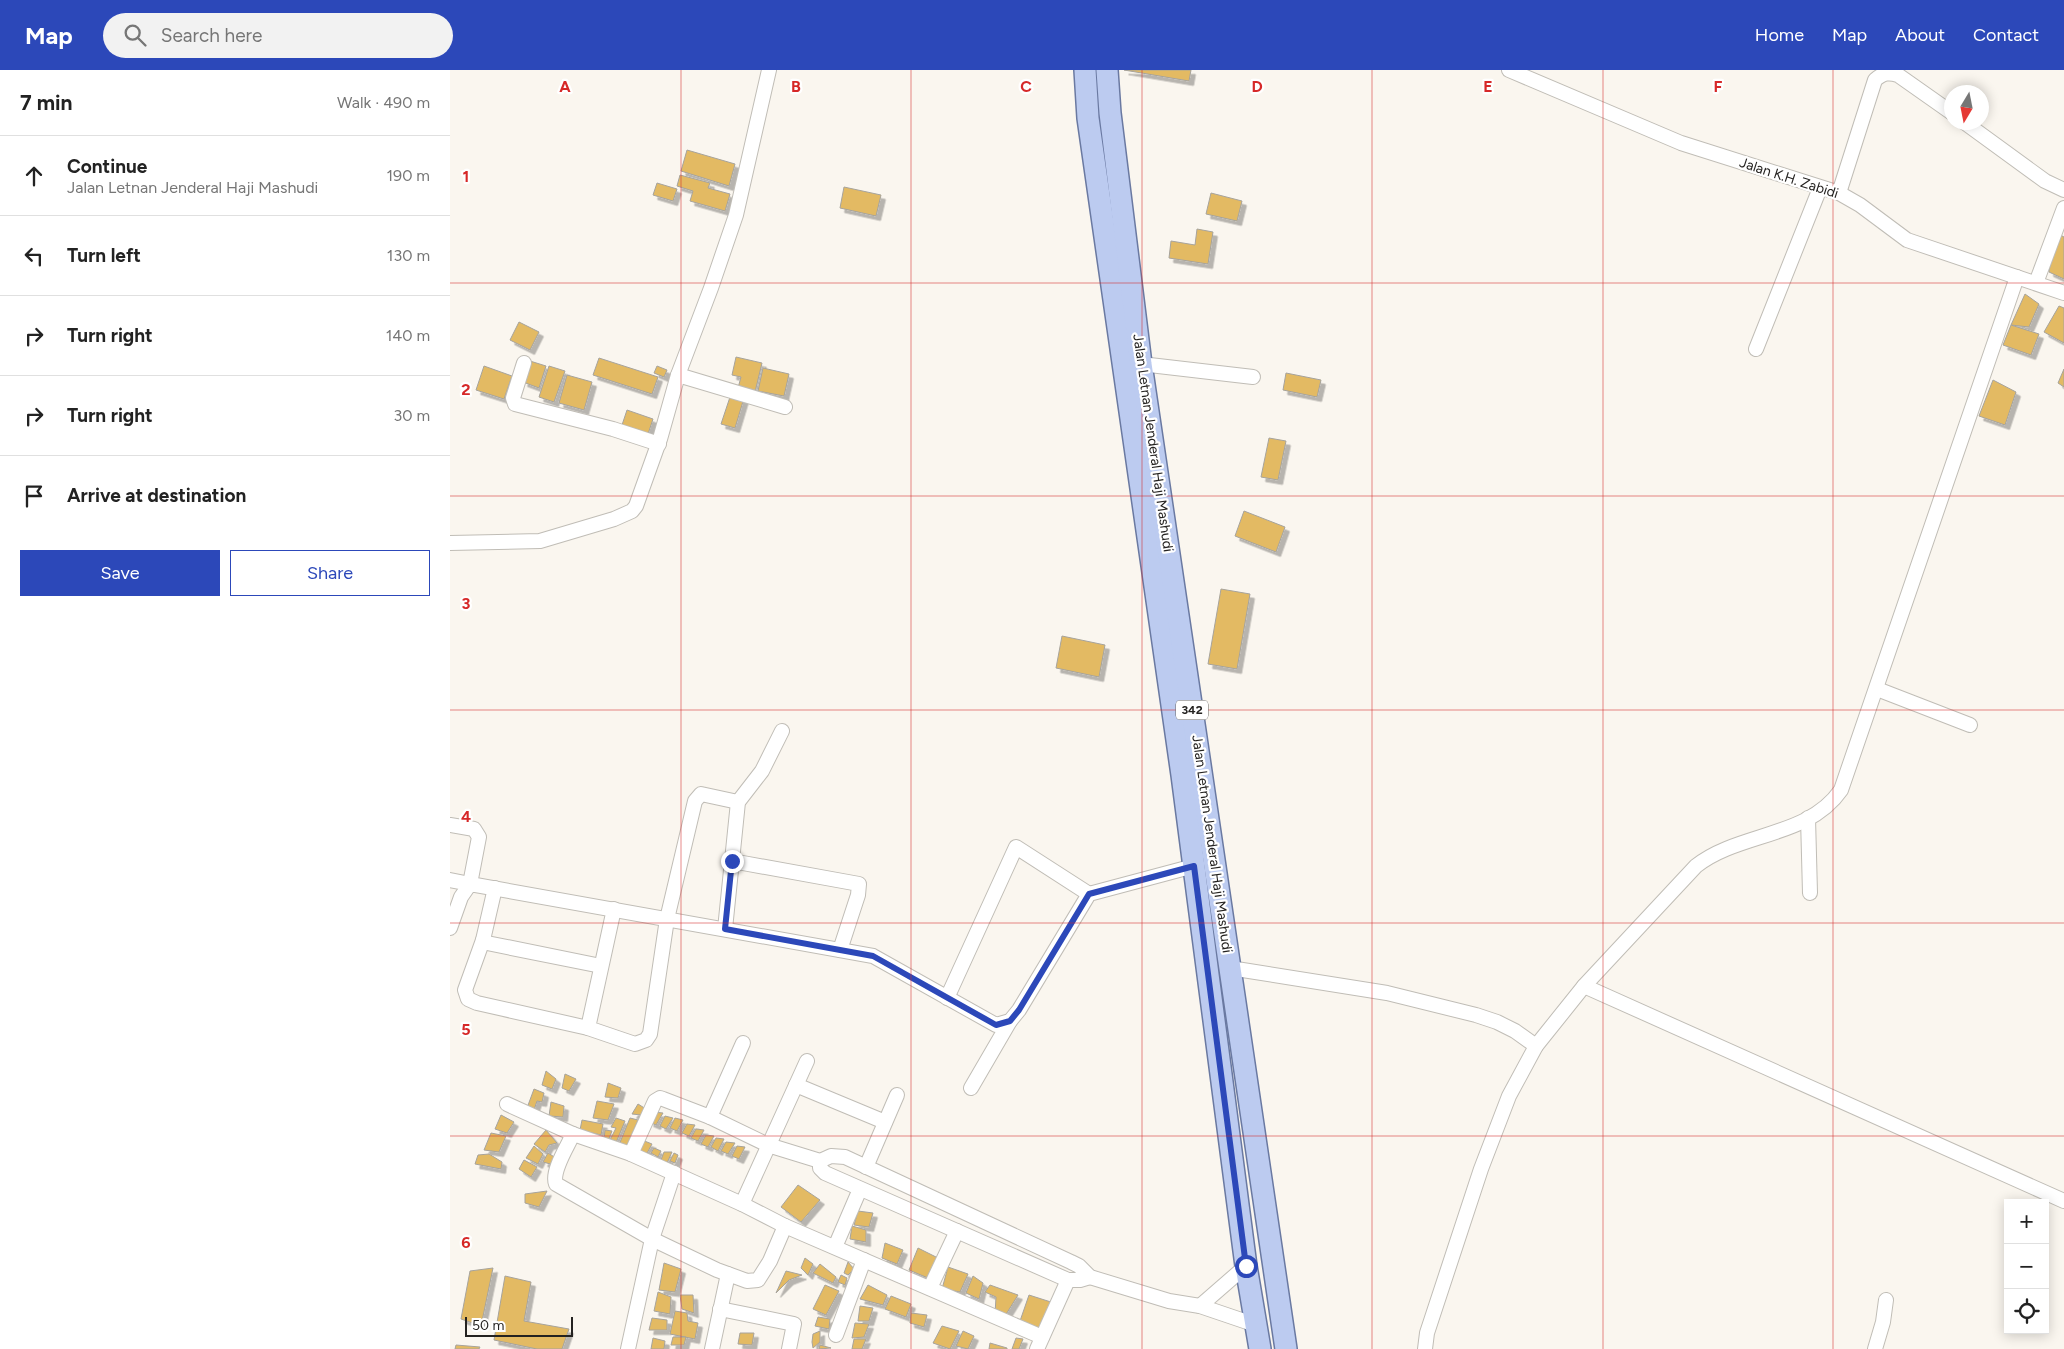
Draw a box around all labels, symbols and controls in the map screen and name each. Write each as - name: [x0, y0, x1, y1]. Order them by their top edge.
- search box: [103, 13, 453, 58]
- text: Map: [25, 21, 73, 50]
- icon: search: [121, 21, 149, 49]
- text: Search here: [161, 24, 262, 47]
- text: Home: [1755, 24, 1804, 46]
- text: Map: [1832, 24, 1867, 46]
- text: About: [1895, 24, 1945, 46]
- text: Contact: [1973, 24, 2039, 46]
- text: A: [559, 77, 571, 96]
- text: B: [791, 77, 801, 96]
- text: C: [1020, 77, 1032, 96]
- text: D: [1251, 77, 1263, 96]
- text: E: [1483, 77, 1493, 96]
- text: F: [1714, 77, 1723, 96]
- north arrow: [1944, 85, 1989, 130]
- text: 7 min: [20, 90, 72, 115]
- text: Walk · 490 m: [337, 93, 430, 112]
- street label: Jalan K.H. Zabidi: [1737, 154, 1841, 202]
- text: Continue: [67, 155, 147, 178]
- icon: ahead: [20, 162, 48, 190]
- text: 190 m: [387, 166, 430, 185]
- text: 1: [463, 167, 469, 186]
- text: Jalan Letnan Jenderal Haji Mashudi: [67, 178, 318, 197]
- icon: left: [20, 242, 48, 270]
- text: Turn left: [67, 244, 141, 267]
- text: 130 m: [387, 246, 430, 265]
- icon: right: [20, 322, 48, 350]
- text: Turn right: [67, 324, 153, 347]
- text: 140 m: [386, 326, 430, 345]
- street label: Jalan Letnan Jenderal Haji Mashudi: [1129, 333, 1177, 553]
- text: 2: [461, 380, 471, 399]
- icon: right: [20, 402, 48, 430]
- text: Turn right: [67, 404, 153, 427]
- text: 30 m: [393, 406, 430, 425]
- icon: arrive: [20, 482, 48, 510]
- text: Arrive at destination: [67, 484, 246, 507]
- button: Save: [20, 550, 220, 596]
- button: Share: [230, 550, 430, 596]
- text: 3: [462, 594, 471, 613]
- road number: 342: [1176, 700, 1208, 720]
- street label: Jalan Letnan Jenderal Haji Mashudi: [1188, 734, 1236, 954]
- text: 4: [461, 807, 471, 826]
- route end: [721, 850, 744, 873]
- text: 5: [461, 1020, 471, 1039]
- map controls: [2004, 1199, 2049, 1334]
- button: +: [2004, 1199, 2049, 1244]
- text: 6: [461, 1233, 471, 1252]
- button: −: [2004, 1244, 2049, 1289]
- route start: [1235, 1255, 1258, 1278]
- button: locate: [2004, 1289, 2049, 1334]
- scale bar: [465, 1314, 572, 1337]
- text: 50 m: [472, 1317, 504, 1334]

